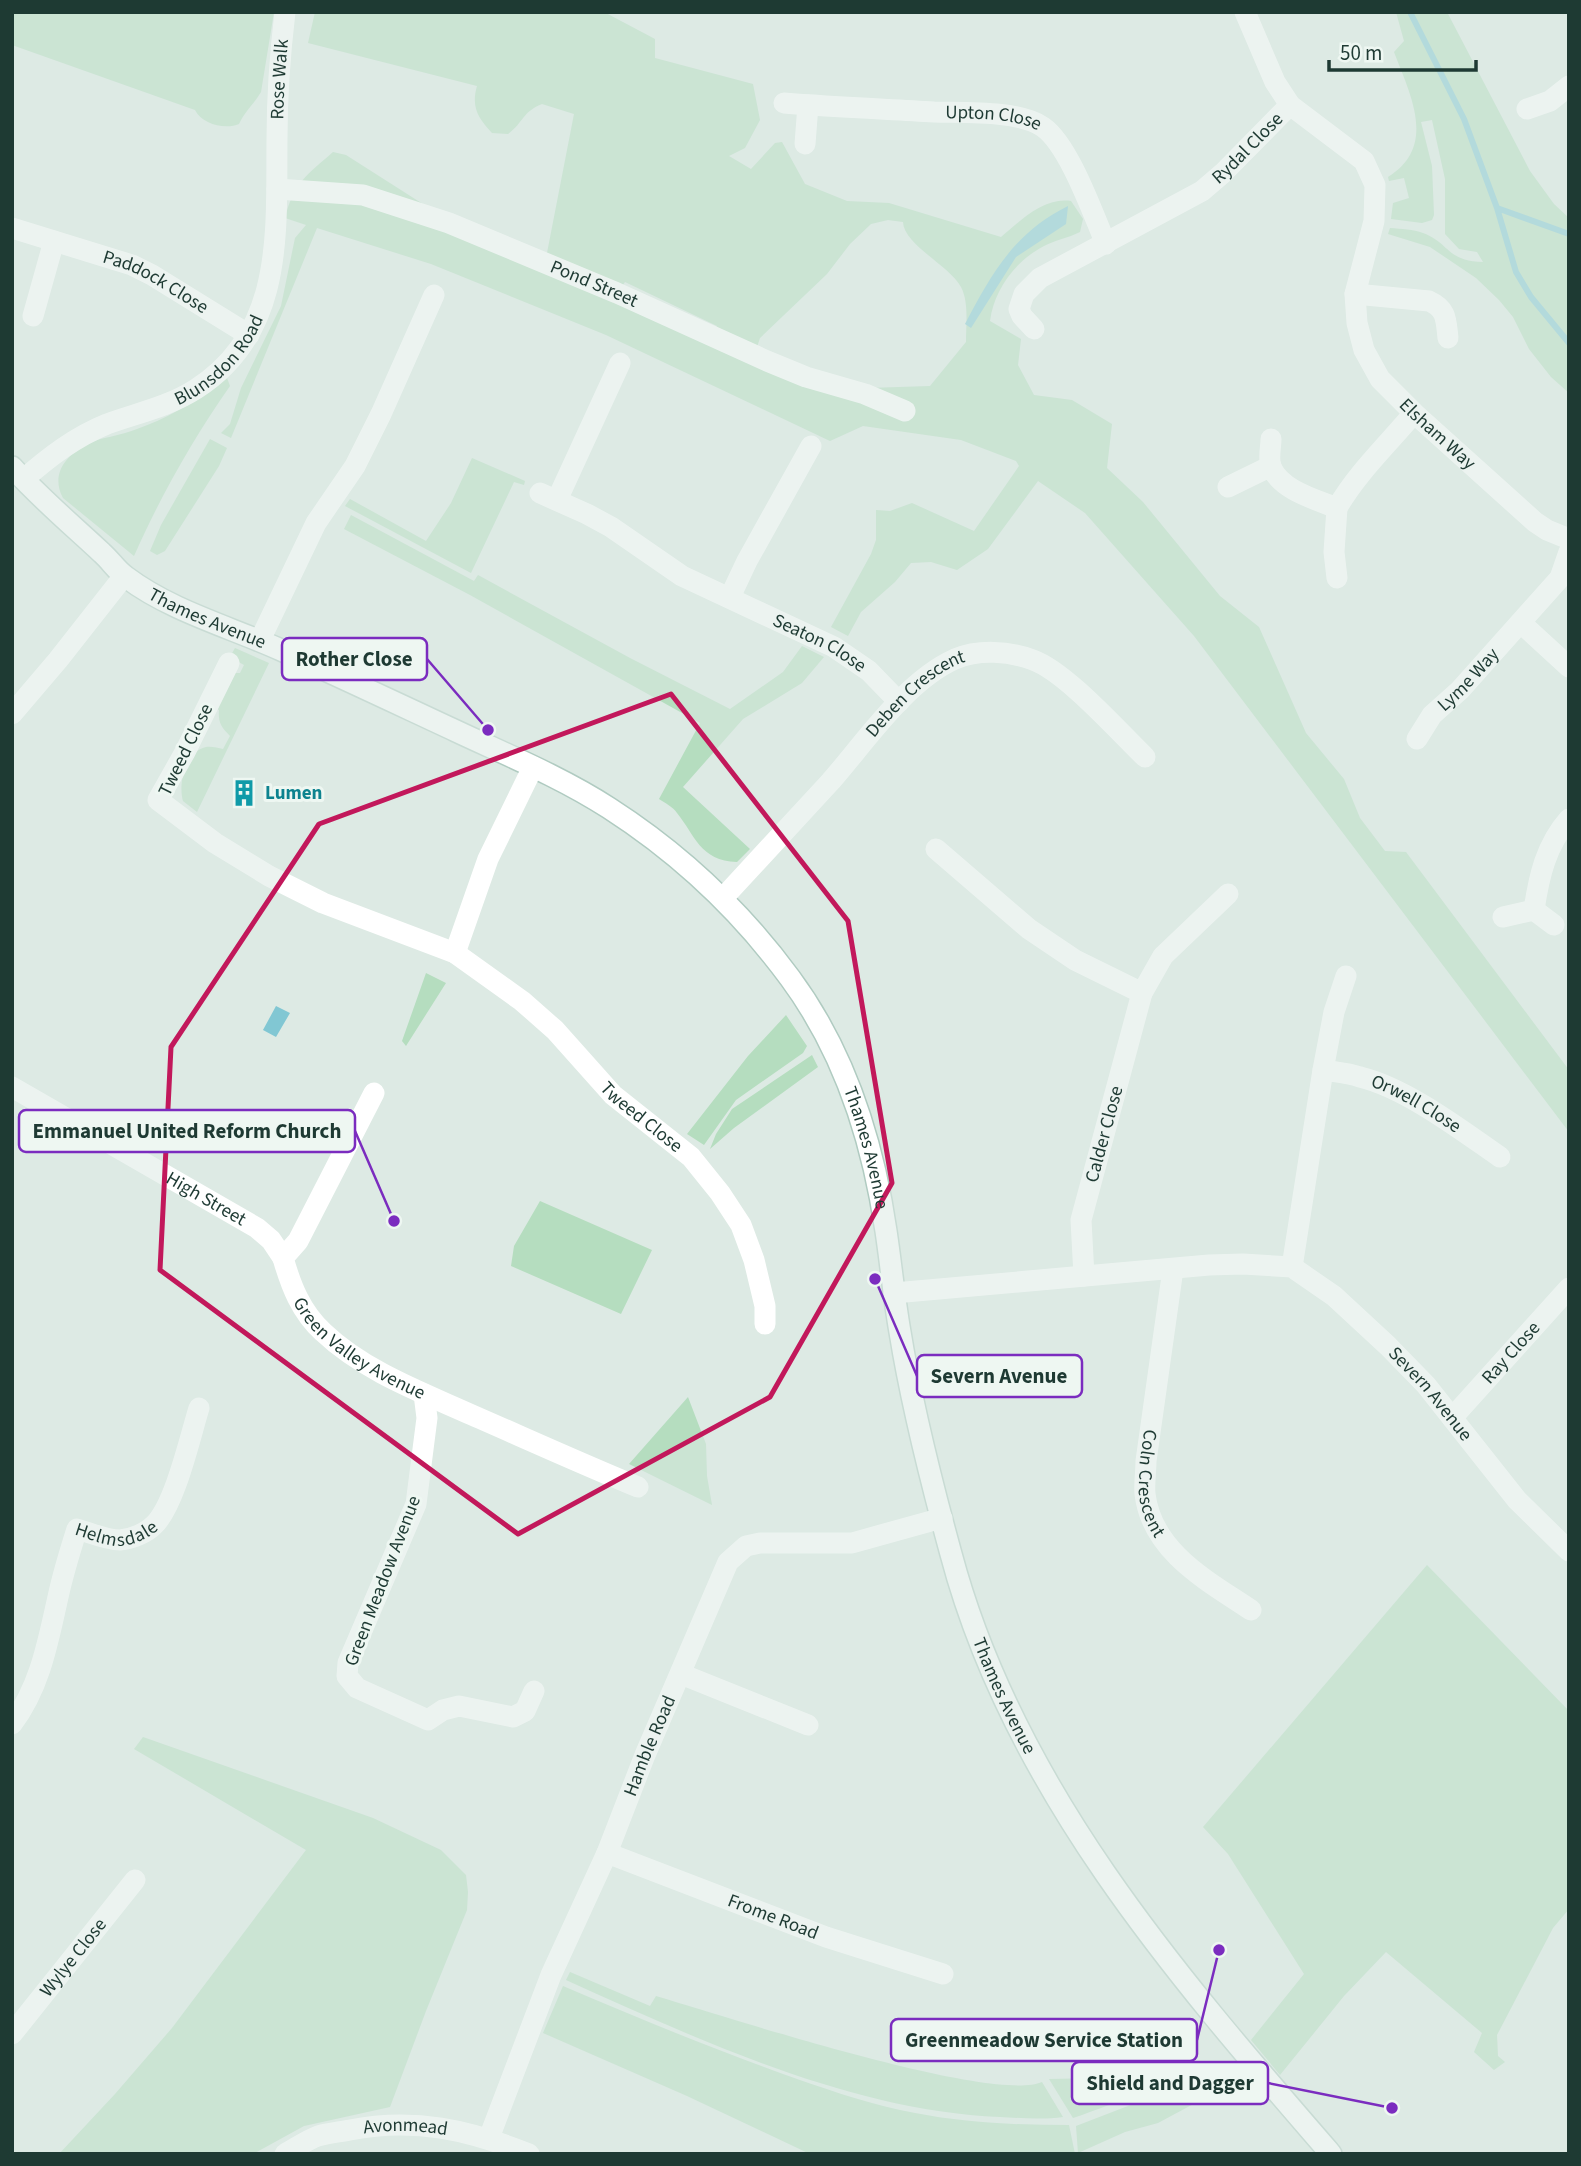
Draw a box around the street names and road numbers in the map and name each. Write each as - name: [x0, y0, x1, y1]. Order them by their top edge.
- street label: Rose Walk: [264, 37, 296, 120]
- street label: Upton Close: [945, 99, 1046, 137]
- street label: Rydal Close: [1206, 106, 1289, 191]
- street label: Paddock Close: [100, 243, 214, 320]
- street label: Pond Street: [546, 253, 643, 315]
- street label: Blunsdon Road: [170, 310, 270, 412]
- street label: Elsham Way: [1393, 392, 1482, 476]
- street label: Thames Avenue: [143, 581, 270, 656]
- street label: Seaton Close: [768, 607, 872, 679]
- street label: Lyme Way: [1431, 641, 1505, 718]
- street label: Deben Crescent: [859, 643, 969, 743]
- street label: Tweed Close: [152, 699, 220, 801]
- street label: Orwell Close: [1367, 1068, 1467, 1140]
- street label: Tweed Close: [594, 1076, 689, 1159]
- street label: Thames Avenue: [837, 1083, 896, 1211]
- street label: Calder Close: [1078, 1083, 1130, 1185]
- street label: High Street: [161, 1165, 252, 1233]
- street label: Green Valley Avenue: [286, 1292, 430, 1406]
- street label: Ray Close: [1475, 1315, 1546, 1390]
- street label: Severn Avenue: [1382, 1340, 1479, 1447]
- street label: Coln Crescent: [1131, 1428, 1172, 1543]
- street label: Green Meadow Avenue: [338, 1492, 428, 1670]
- street label: Helmsdale: [72, 1514, 164, 1554]
- street label: Thames Avenue: [966, 1634, 1043, 1759]
- street label: Hamble Road: [617, 1691, 683, 1800]
- street label: Frome Road: [724, 1887, 823, 1946]
- street label: Wylye Close: [33, 1912, 113, 2003]
- street label: Avonmead: [362, 2111, 450, 2143]

